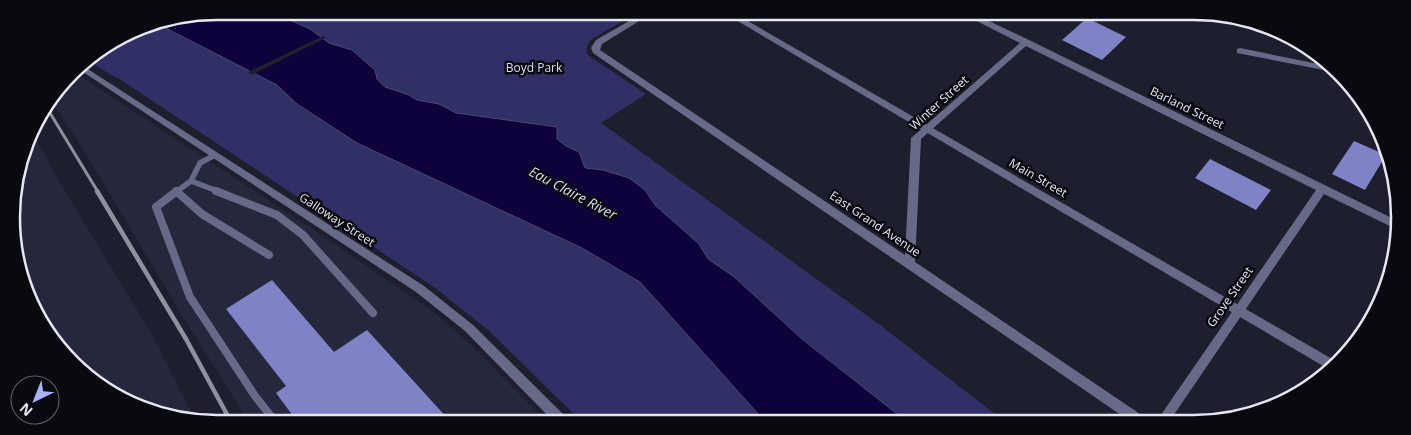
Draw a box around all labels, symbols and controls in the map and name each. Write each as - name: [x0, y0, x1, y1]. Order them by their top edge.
- park label: Boyd Park: [506, 59, 563, 76]
- street label: Winter Street: [905, 72, 972, 134]
- street label: Barland Street: [1147, 82, 1227, 133]
- street label: Main Street: [1006, 154, 1070, 201]
- water label: Eau Claire River: [526, 161, 621, 224]
- street label: East Grand Avenue: [826, 187, 924, 261]
- street label: Galloway Street: [296, 189, 379, 250]
- street label: Grove Street: [1202, 263, 1257, 330]
- north arrow: [10, 375, 60, 425]
- text: N: [15, 399, 36, 421]

